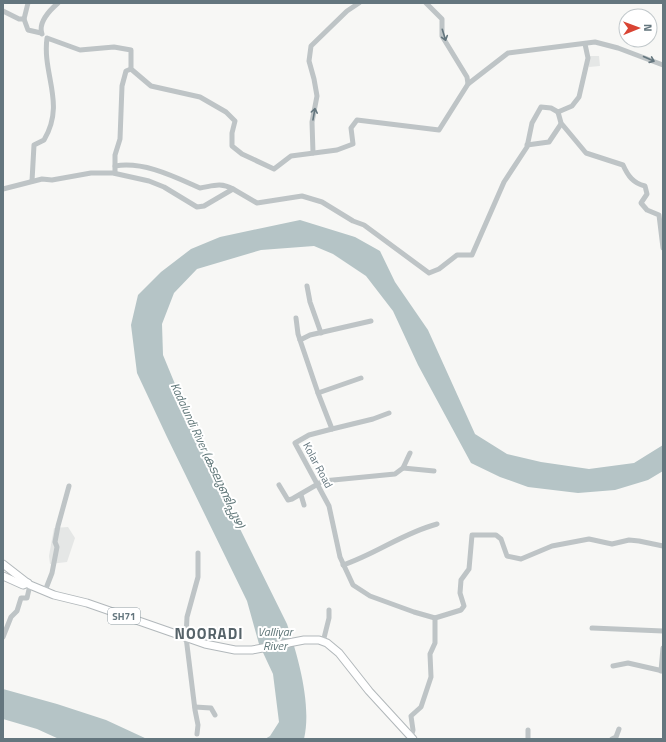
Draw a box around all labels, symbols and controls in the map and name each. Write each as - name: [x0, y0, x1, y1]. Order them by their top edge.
- north arrow: [618, 8, 658, 48]
- text: N: [640, 24, 656, 32]
- one-way arrow: [441, 28, 448, 41]
- one-way arrow: [643, 56, 655, 63]
- one-way arrow: [310, 108, 318, 121]
- water label: Kadalundi River (കടലുണ്ടിപ്പുഴ): [166, 379, 251, 532]
- street label: Kolar Road: [299, 439, 337, 491]
- road number: SH71: [108, 608, 140, 624]
- district label: NOORADI: [174, 622, 244, 645]
- water label: Valliyar River: [258, 622, 295, 655]

